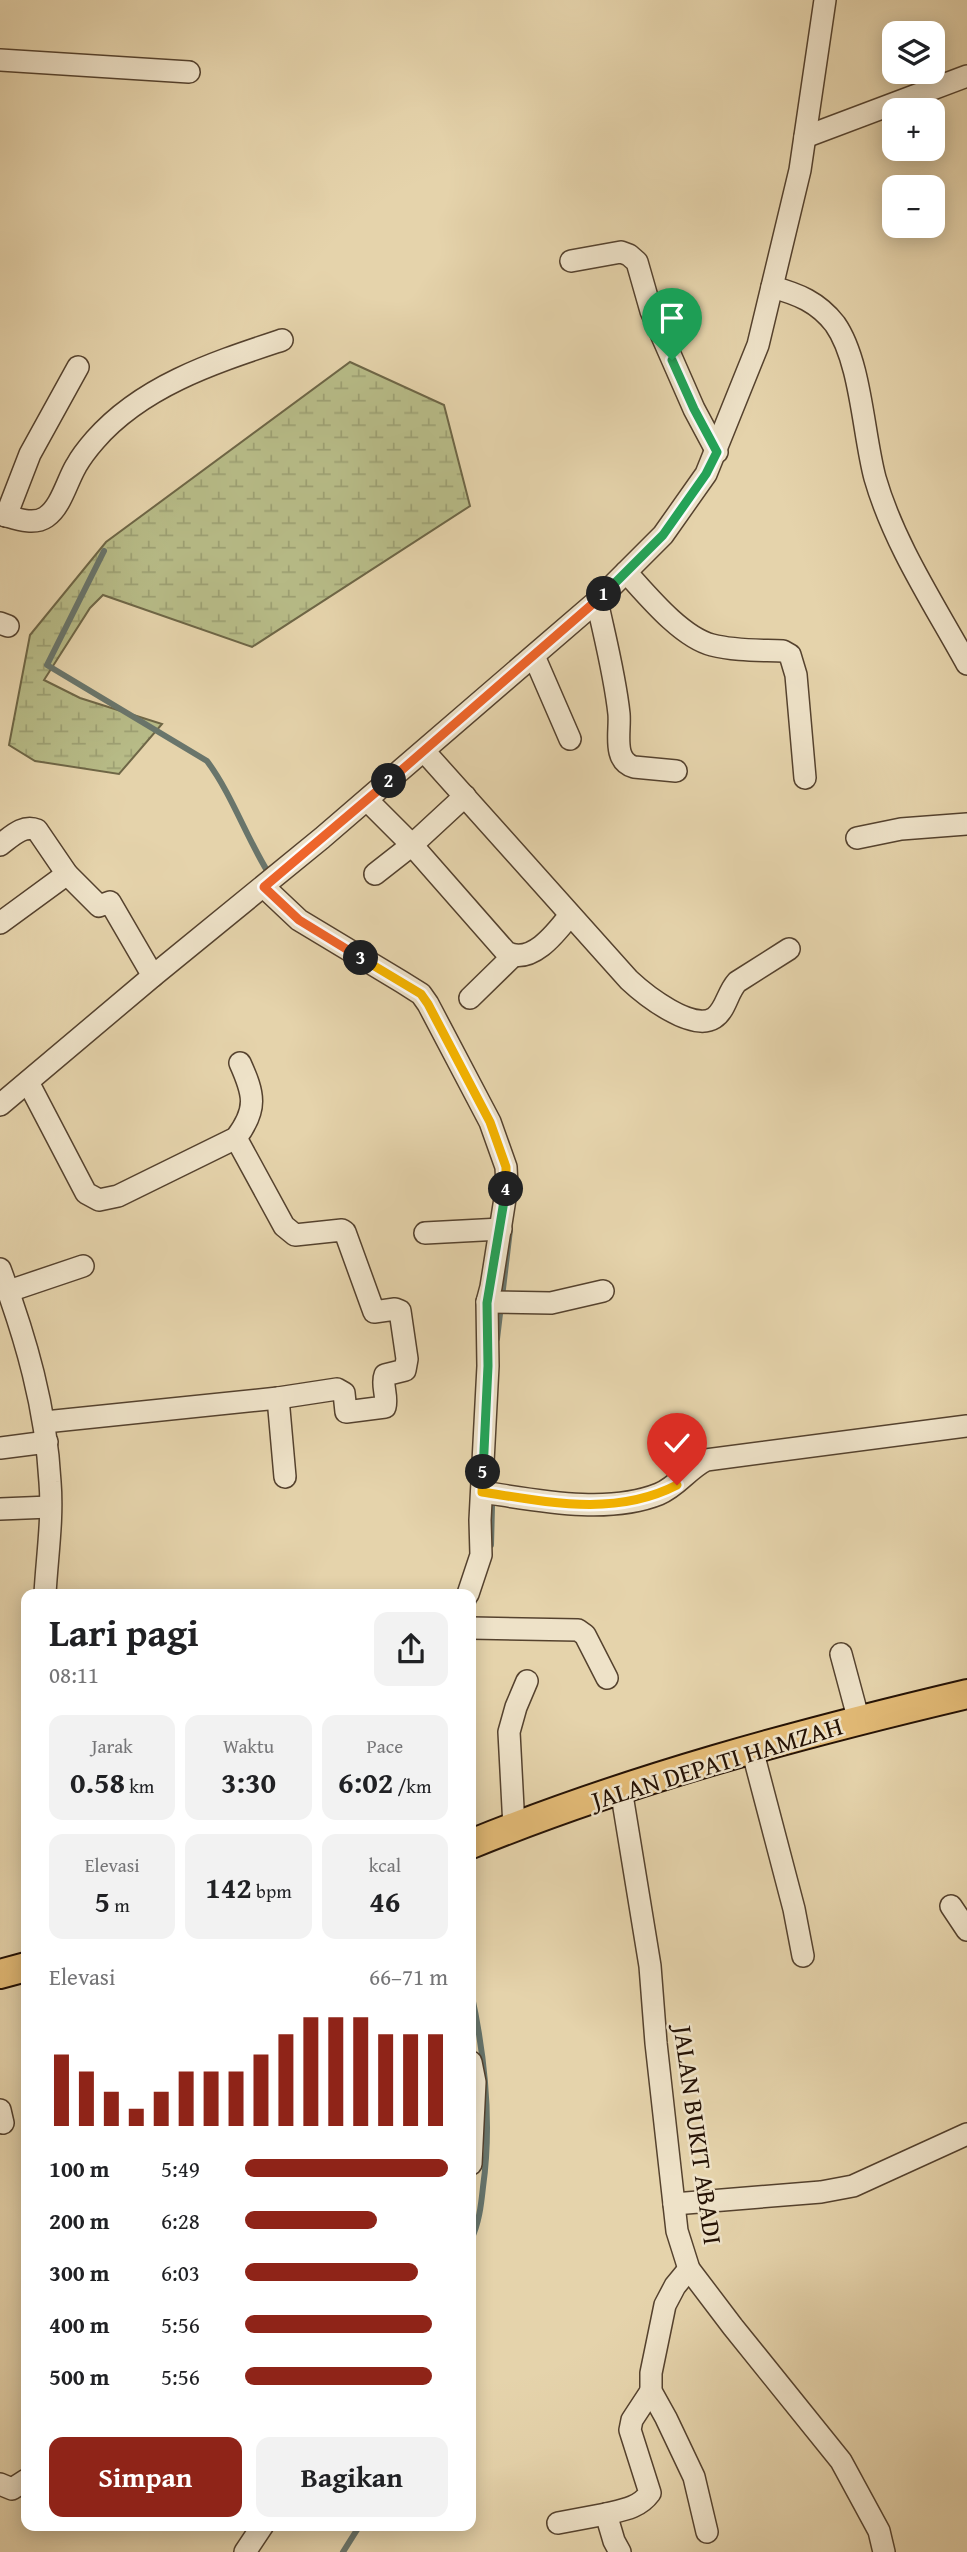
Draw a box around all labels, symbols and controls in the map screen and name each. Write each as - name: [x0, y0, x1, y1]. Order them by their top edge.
- map controls: [882, 21, 945, 238]
- button: layers: [882, 21, 945, 84]
- button: +: [882, 98, 945, 161]
- button: −: [882, 175, 945, 238]
- pin: [642, 288, 702, 360]
- icon: arrive: [653, 299, 691, 337]
- pin: 1: [586, 576, 622, 612]
- text: 1: [599, 579, 608, 607]
- pin: 2: [372, 764, 406, 798]
- text: 2: [384, 766, 393, 794]
- pin: 3: [344, 940, 378, 976]
- text: 3: [356, 943, 365, 971]
- pin: 4: [489, 1172, 524, 1206]
- text: 4: [501, 1174, 510, 1202]
- pin: [647, 1413, 707, 1485]
- icon: check: [658, 1424, 696, 1462]
- pin: 5: [466, 1454, 500, 1490]
- text: 5: [478, 1457, 487, 1485]
- text: Lari pagi: [49, 1604, 199, 1660]
- button: share: [374, 1612, 448, 1686]
- text: 08:11: [49, 1658, 99, 1691]
- street label: JALAN DEPATI HAMZAH: [584, 1706, 847, 1820]
- text: Jarak: [92, 1732, 133, 1760]
- text: Waktu: [223, 1732, 274, 1760]
- text: Pace: [367, 1732, 403, 1760]
- text: 0.58: [70, 1760, 125, 1804]
- text: 3:30: [221, 1760, 276, 1804]
- text: 6:02: [338, 1760, 393, 1804]
- text: km: [125, 1772, 154, 1800]
- text: /km: [393, 1772, 432, 1800]
- text: Elevasi: [85, 1851, 140, 1879]
- text: kcal: [369, 1851, 401, 1879]
- text: 142: [205, 1865, 252, 1909]
- text: bpm: [252, 1877, 292, 1905]
- text: 5: [95, 1879, 110, 1923]
- text: 46: [369, 1879, 400, 1923]
- text: m: [110, 1891, 130, 1919]
- text: Elevasi: [49, 1960, 115, 1993]
- text: 66–71 m: [369, 1960, 448, 1993]
- street label: JALAN BUKIT ABADI: [663, 2020, 733, 2247]
- text: 100 m: [49, 2152, 110, 2185]
- text: 5:49: [161, 2152, 200, 2185]
- text: 200 m: [49, 2204, 110, 2237]
- text: 6:28: [161, 2204, 200, 2237]
- text: 300 m: [49, 2256, 110, 2289]
- text: 6:03: [161, 2256, 200, 2289]
- text: 400 m: [49, 2308, 110, 2341]
- text: 5:56: [161, 2308, 200, 2341]
- text: 500 m: [49, 2360, 110, 2393]
- text: 5:56: [161, 2360, 200, 2393]
- button: Simpan: [49, 2437, 242, 2517]
- button: Bagikan: [256, 2437, 448, 2517]

